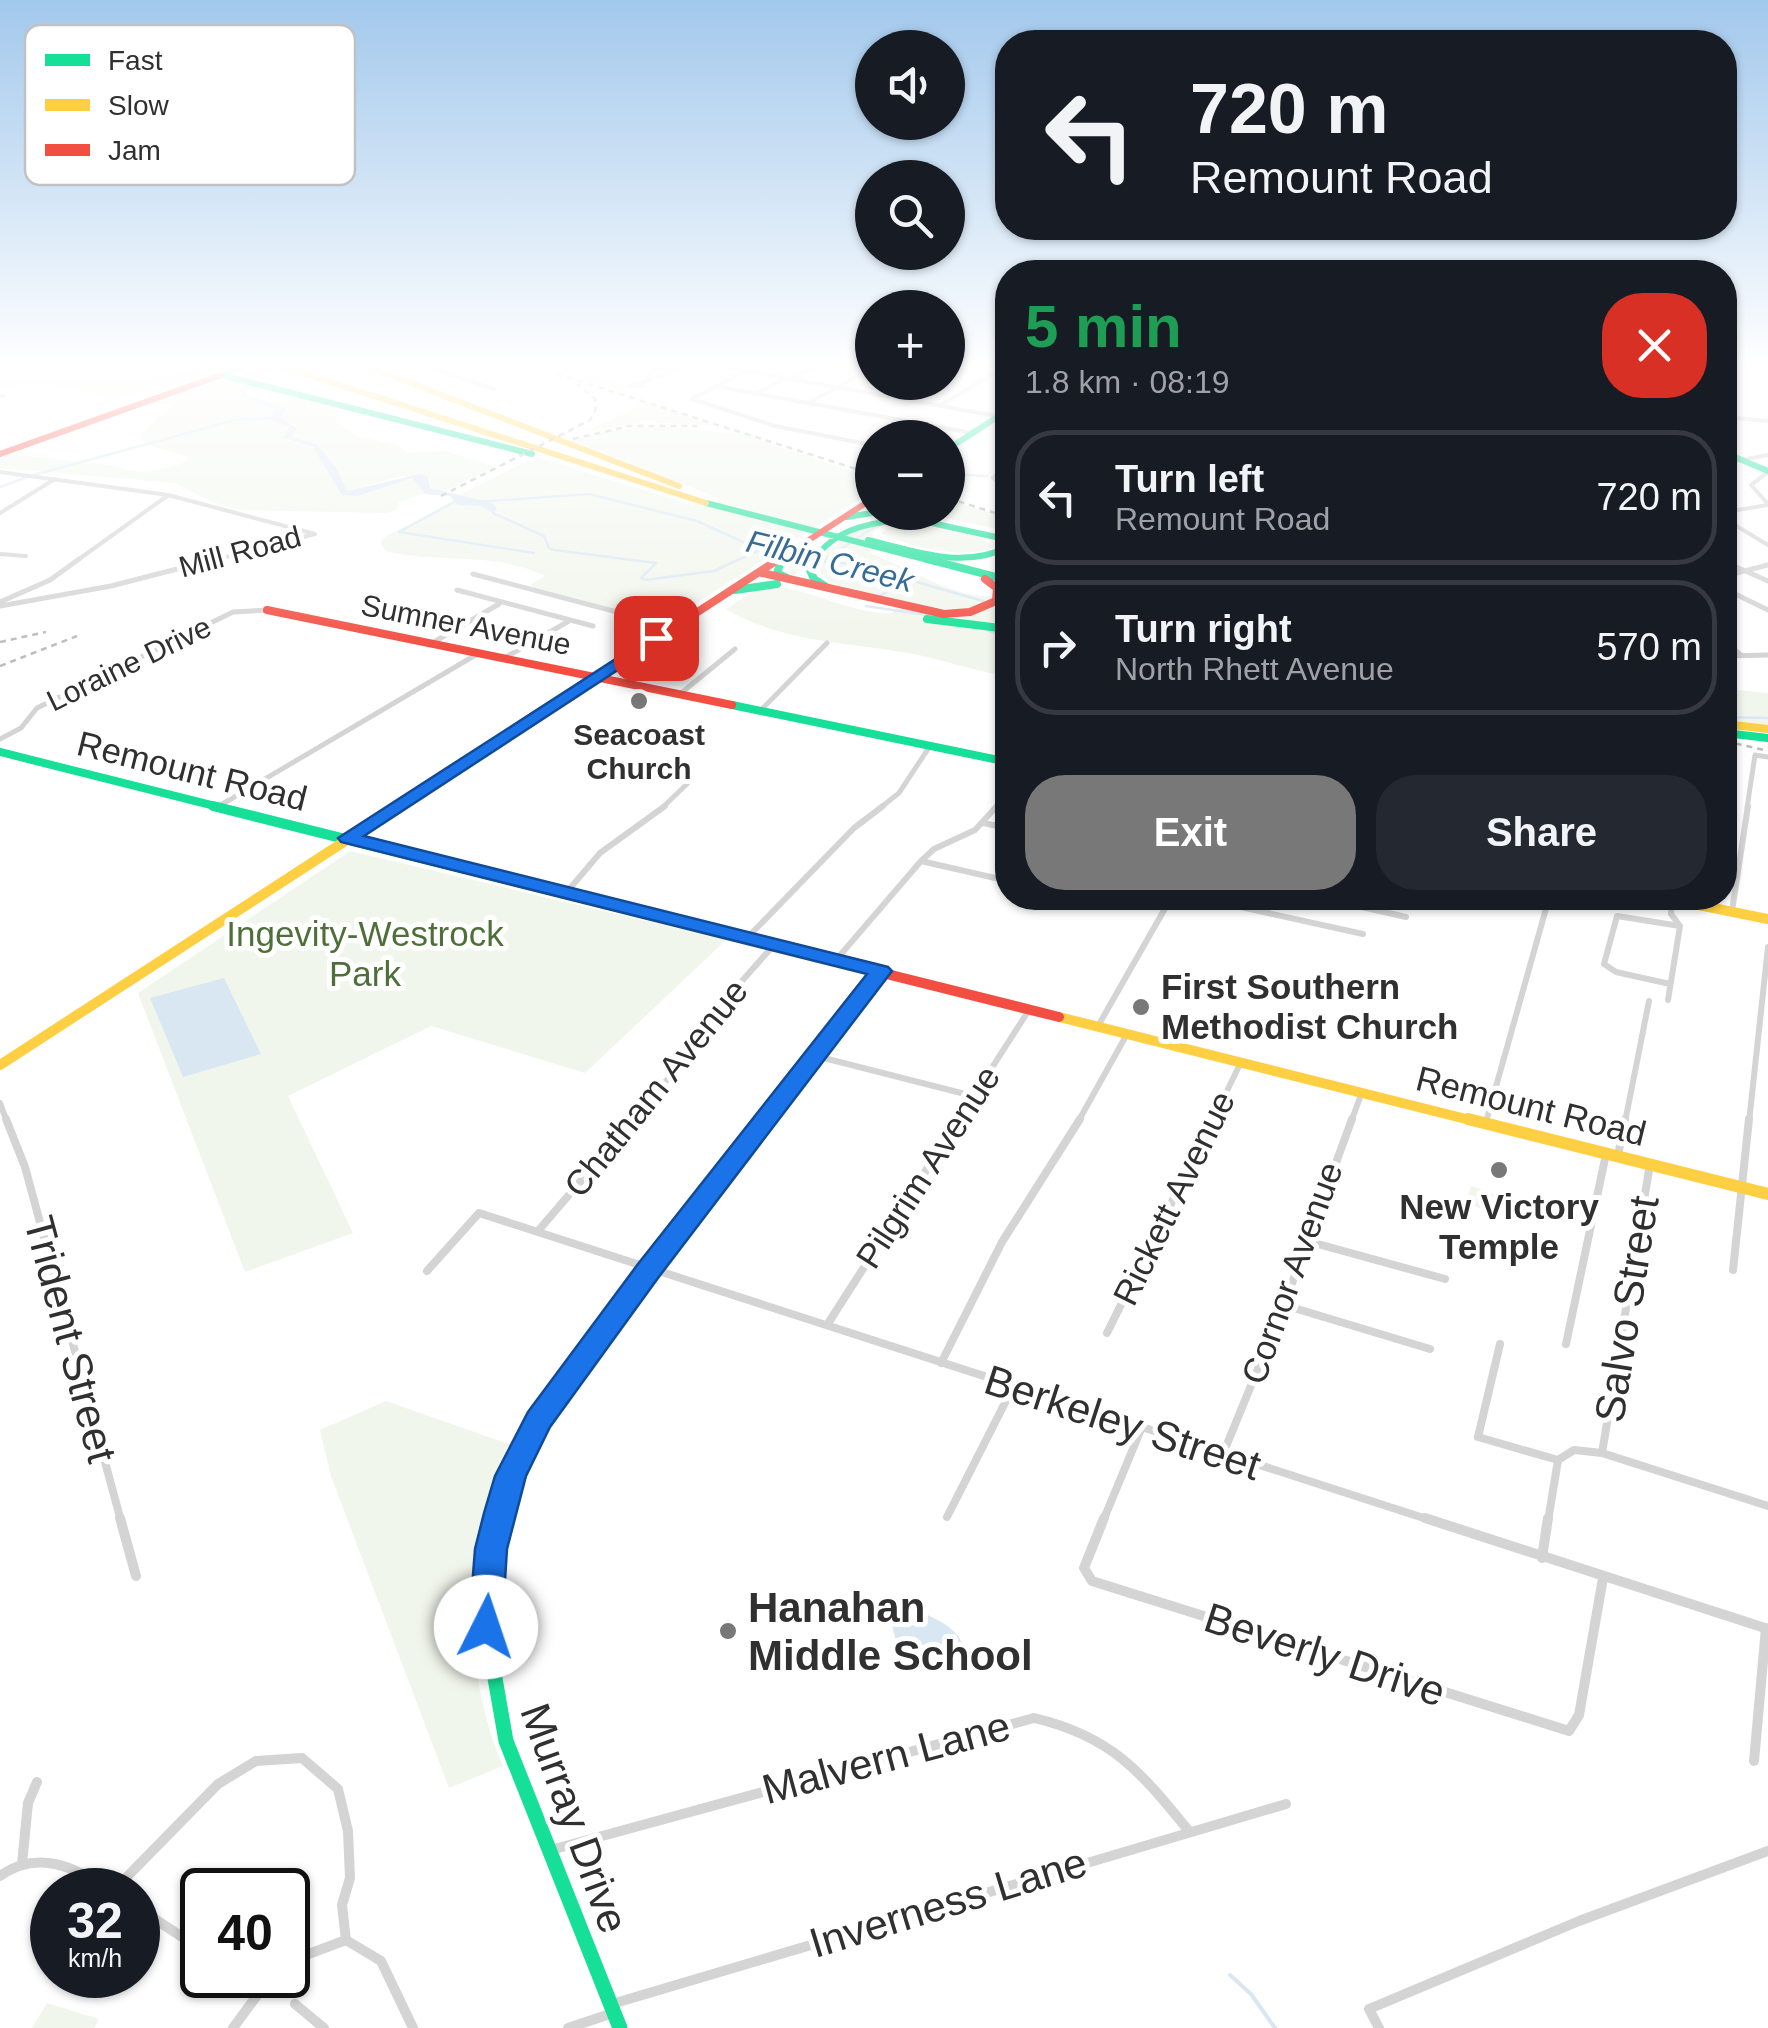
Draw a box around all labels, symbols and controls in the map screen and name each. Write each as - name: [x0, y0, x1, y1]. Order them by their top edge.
- legend: [25, 25, 355, 185]
- map controls: [855, 30, 965, 530]
- button: sound: [855, 30, 965, 140]
- text: Fast: [108, 45, 163, 76]
- icon: left: [1025, 70, 1155, 200]
- text: 720 m: [1190, 70, 1388, 148]
- text: Slow: [108, 90, 169, 121]
- text: Jam: [108, 135, 161, 166]
- text: Remount Road: [1190, 152, 1493, 203]
- button: search: [855, 160, 965, 270]
- button: +: [855, 290, 965, 400]
- text: 5 min: [1025, 293, 1182, 360]
- button: close: [1602, 293, 1707, 398]
- text: 1.8 km · 08:19: [1025, 364, 1230, 400]
- button: −: [855, 420, 965, 530]
- text: Turn left: [1115, 458, 1264, 500]
- icon: left: [1030, 470, 1085, 525]
- text: 720 m: [1596, 476, 1702, 518]
- text: Remount Road: [1115, 501, 1330, 537]
- street label: Mill Road: [175, 519, 305, 584]
- water label: Filbin Creek: [743, 523, 919, 600]
- street label: Sumner Avenue: [358, 588, 574, 661]
- pin: [614, 596, 699, 681]
- text: Turn right: [1115, 608, 1292, 650]
- street label: Loraine Drive: [41, 610, 216, 717]
- icon: arrive: [629, 611, 684, 666]
- icon: right: [1030, 620, 1085, 675]
- text: 570 m: [1596, 626, 1702, 668]
- text: North Rhett Avenue: [1115, 651, 1394, 687]
- marker: Seacoast Church: [628, 690, 650, 712]
- place label: Seacoast Church: [573, 718, 705, 785]
- street label: Remount Road: [73, 723, 311, 818]
- button: Exit: [1025, 775, 1356, 890]
- button: Share: [1376, 775, 1707, 890]
- park label: Ingevity-Westrock Park: [226, 914, 504, 993]
- place label: First Southern Methodist Church: [1161, 967, 1458, 1046]
- street label: Chatham Avenue: [556, 971, 755, 1204]
- marker: First Southern Methodist Church: [1130, 996, 1152, 1018]
- street label: Pilgrim Avenue: [848, 1058, 1007, 1275]
- street label: Remount Road: [1412, 1058, 1650, 1153]
- street label: Rickett Avenue: [1105, 1085, 1242, 1311]
- street label: Cornor Avenue: [1233, 1157, 1350, 1389]
- marker: New Victory Temple: [1488, 1159, 1510, 1181]
- place label: New Victory Temple: [1399, 1187, 1599, 1266]
- street label: Salvo Street: [1585, 1192, 1668, 1426]
- street label: Trident Street: [15, 1211, 126, 1468]
- street label: Berkeley Street: [979, 1356, 1267, 1489]
- position arrow: [434, 1575, 538, 1679]
- place label: Hanahan Middle School: [748, 1584, 1033, 1679]
- street label: Beverly Drive: [1199, 1594, 1451, 1715]
- marker: Hanahan Middle School: [717, 1620, 739, 1642]
- street label: Murray Drive: [511, 1697, 638, 1939]
- street label: Malvern Lane: [757, 1702, 1015, 1813]
- street label: Inverness Lane: [804, 1838, 1092, 1967]
- speed limit sign: 40: [180, 1868, 310, 1998]
- text: 32: [67, 1893, 123, 1949]
- text: km/h: [68, 1944, 122, 1972]

